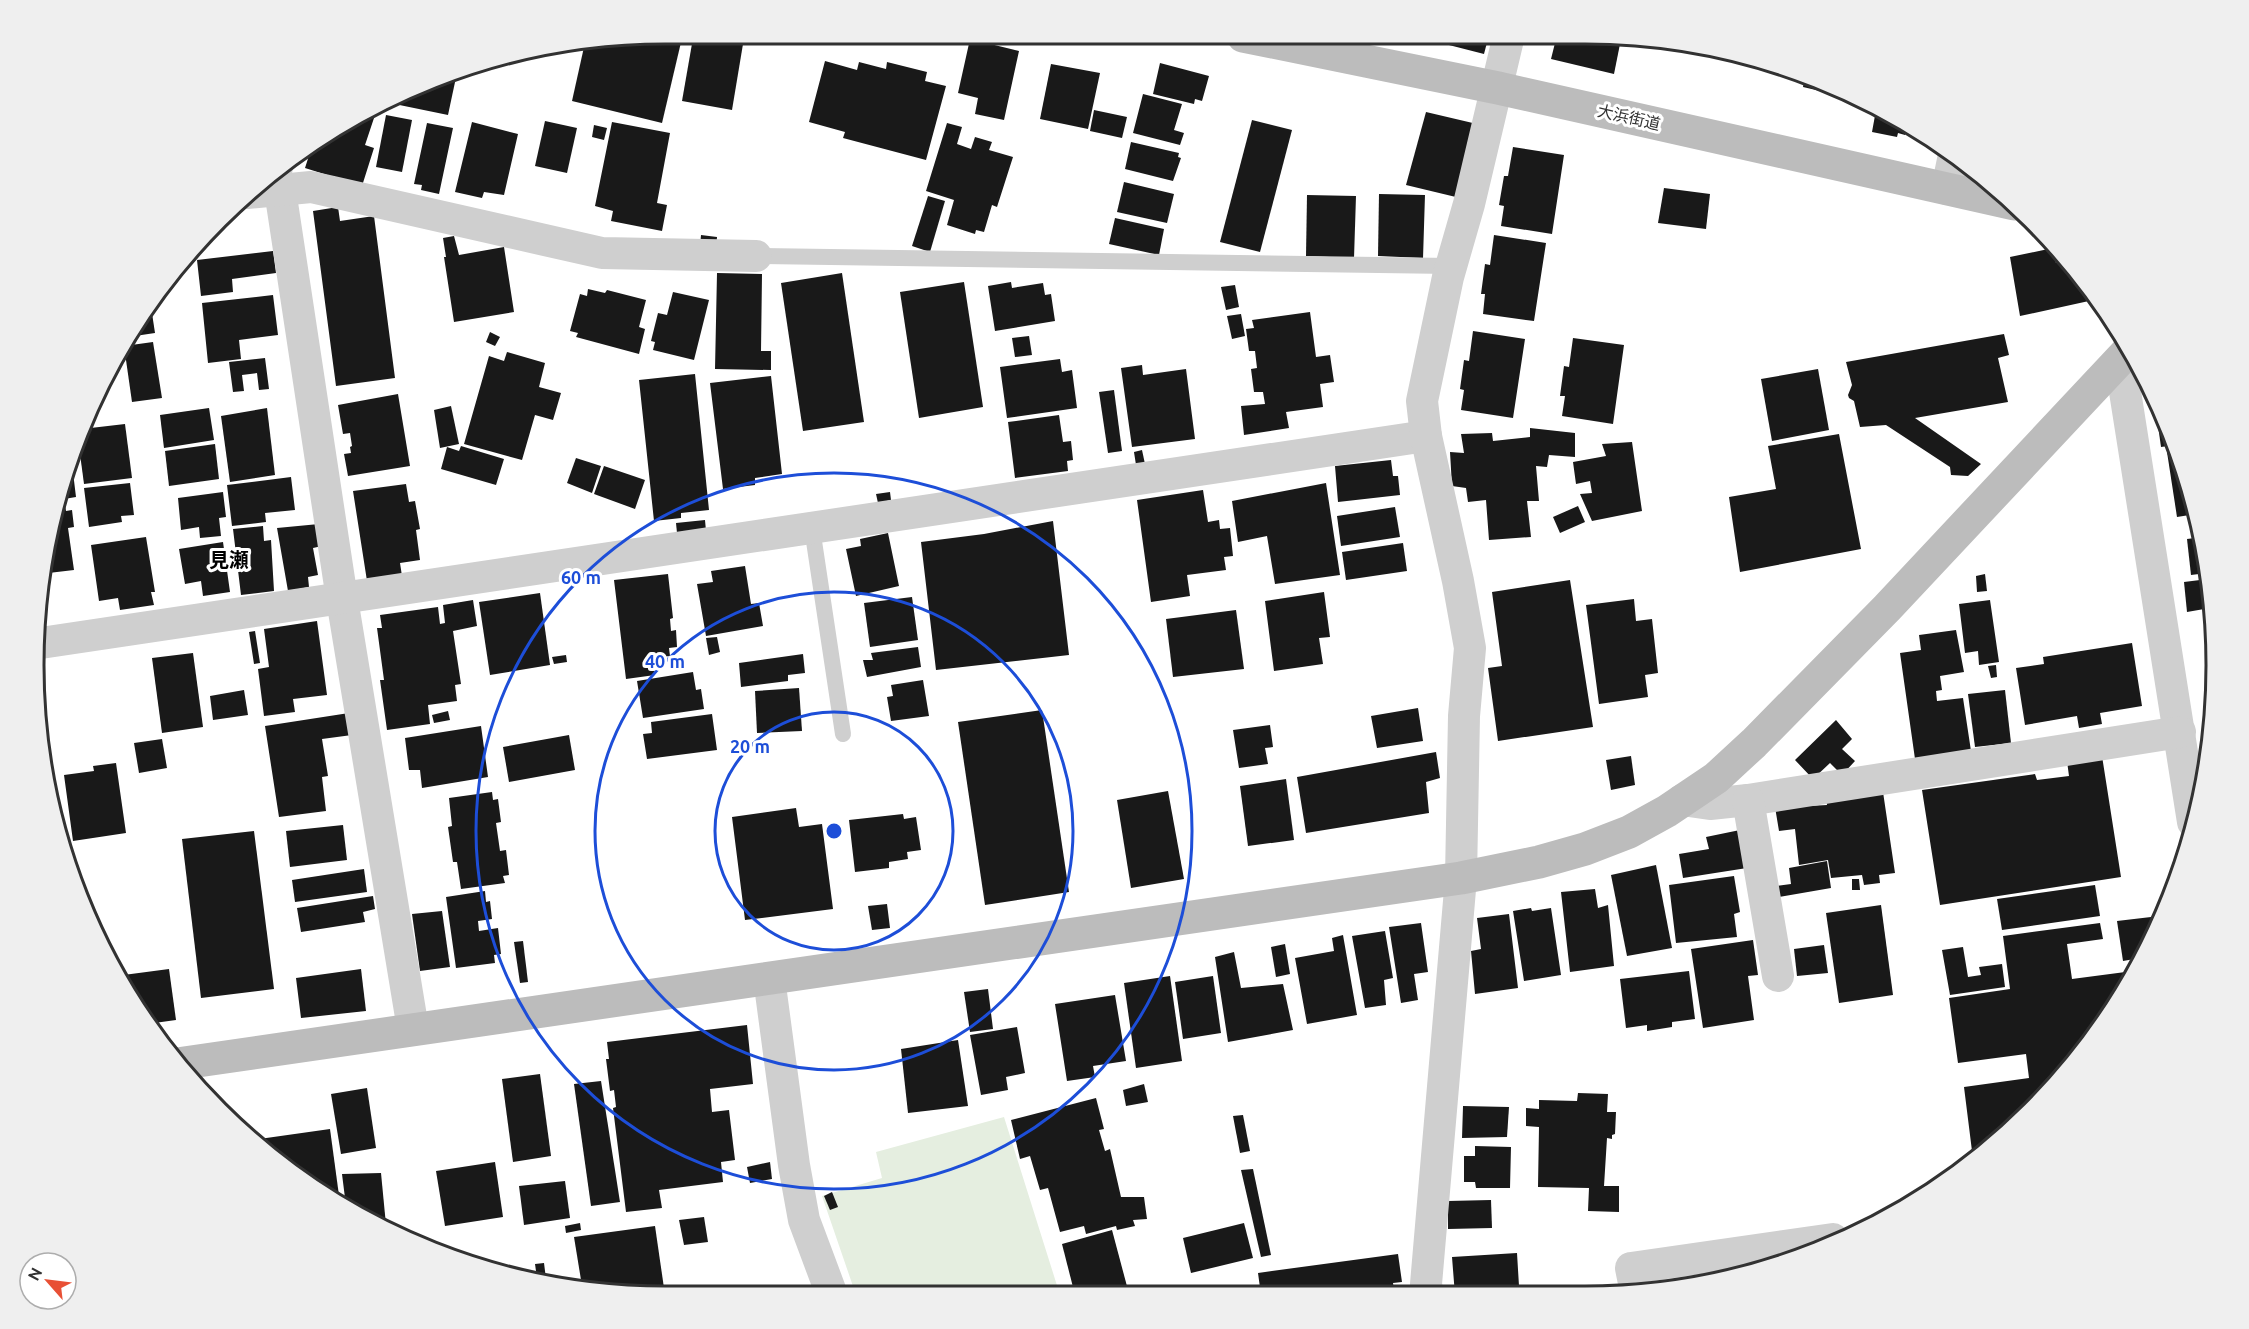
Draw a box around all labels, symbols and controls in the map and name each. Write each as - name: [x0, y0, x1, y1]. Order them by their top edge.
- street label: 大浜街道: [1596, 101, 1662, 133]
- district label: 見瀬: [209, 548, 249, 571]
- text: 60 m: [561, 567, 601, 587]
- text: 40 m: [645, 651, 685, 671]
- text: 20 m: [730, 736, 770, 756]
- centre of rings: [824, 821, 844, 841]
- north arrow: [18, 1251, 78, 1311]
- text: N: [24, 1264, 46, 1283]

